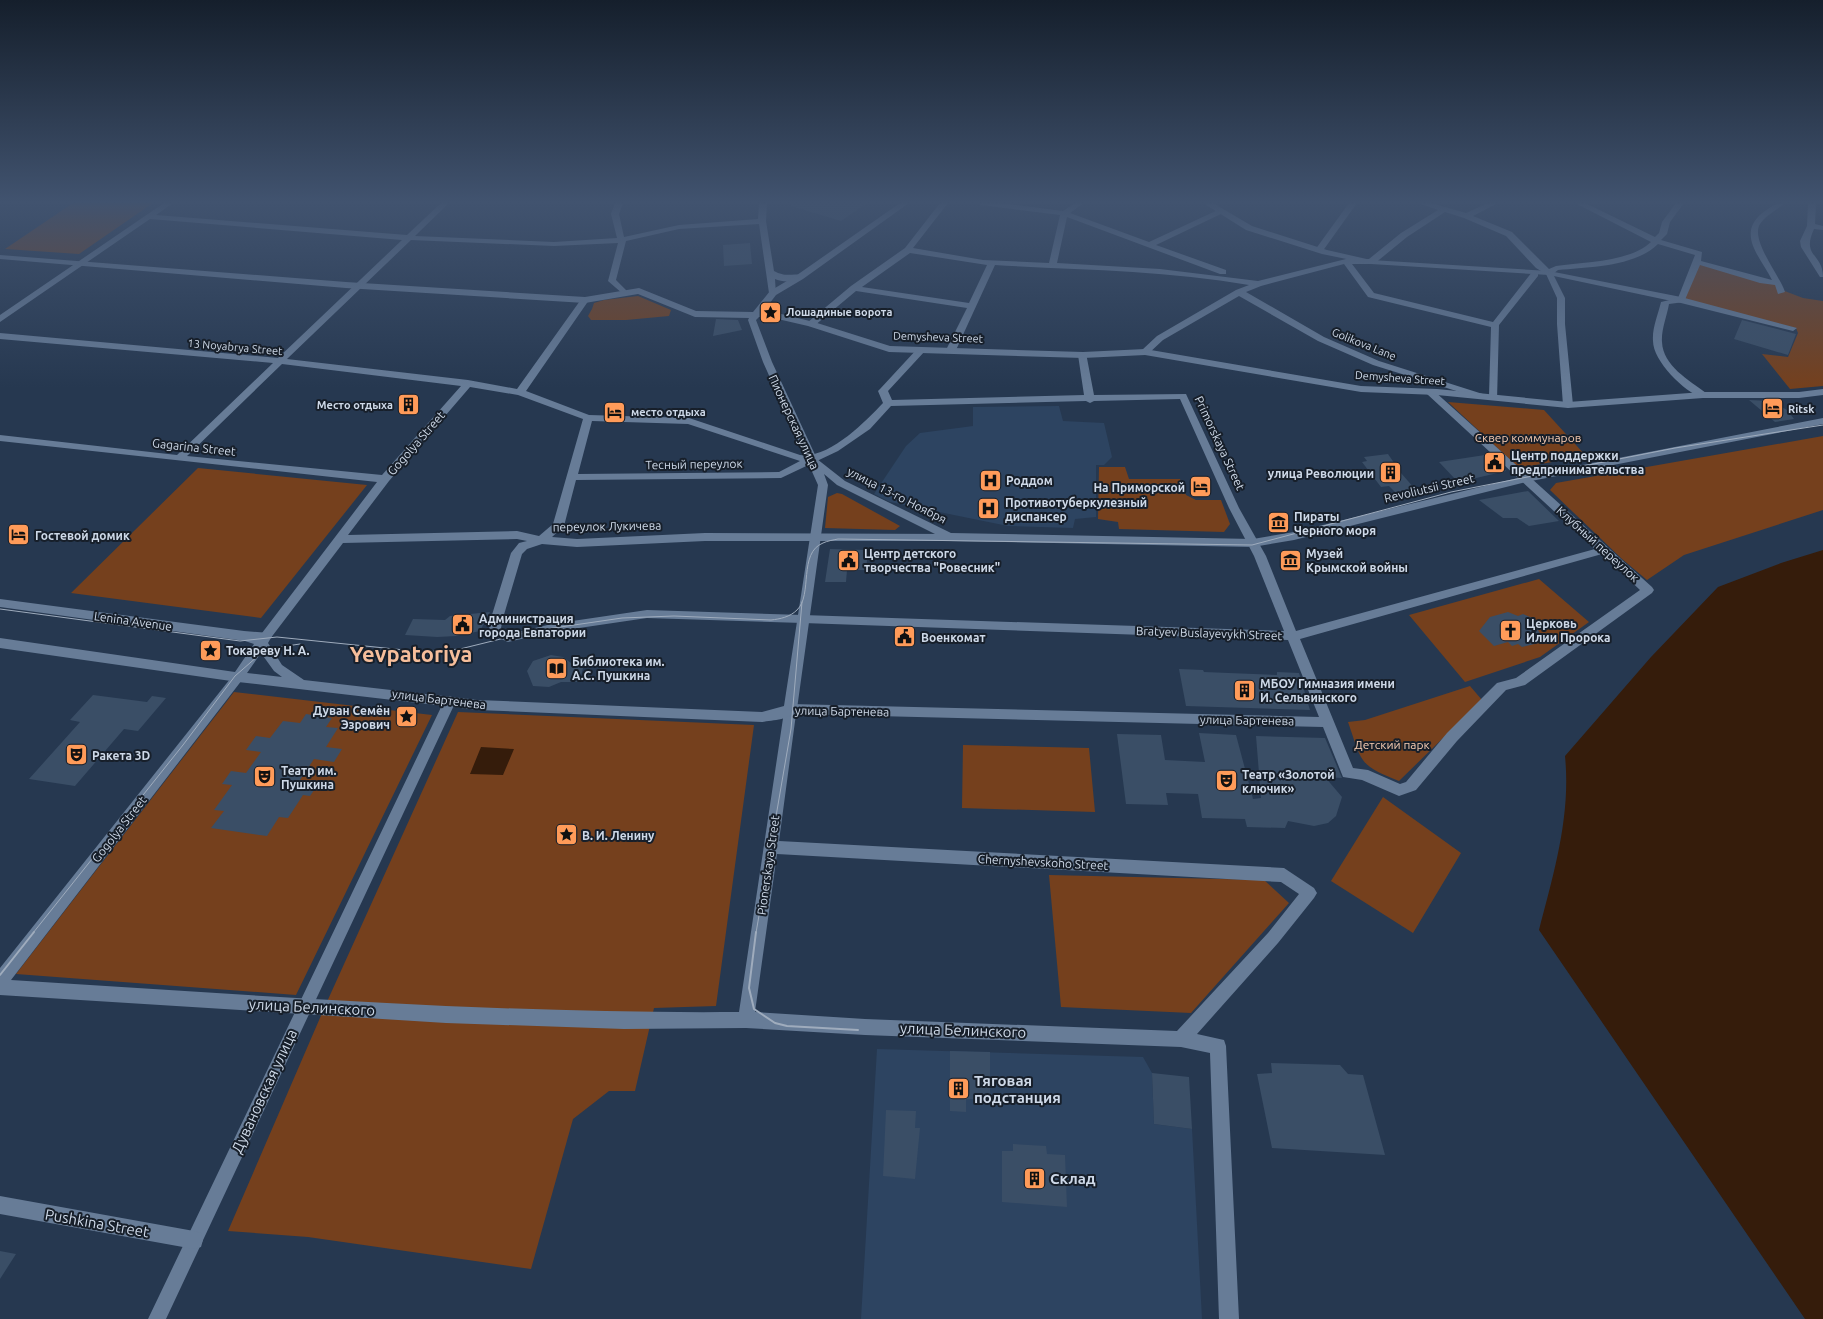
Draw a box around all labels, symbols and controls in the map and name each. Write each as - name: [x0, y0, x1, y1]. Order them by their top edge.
- place icon: Лошадиные ворота: [758, 300, 782, 324]
- place label: Лошадиные ворота: [786, 306, 892, 318]
- street label: Golikova Lane: [1330, 326, 1398, 362]
- street label: Demysheva Street: [893, 329, 984, 345]
- street label: 13 Noyabrya Street: [187, 337, 284, 357]
- street label: Demysheva Street: [1355, 369, 1446, 387]
- street label: Пионерская улица: [766, 373, 822, 471]
- building icon: Место отдыха: [397, 393, 421, 417]
- street label: Primorskaya Street: [1193, 394, 1248, 492]
- hotel icon: Ritsk: [1760, 397, 1784, 421]
- place label: Место отдыха: [317, 399, 393, 411]
- hotel icon: место отдыха: [603, 400, 627, 424]
- place label: Ritsk: [1788, 403, 1815, 415]
- place label: место отдыха: [631, 406, 706, 418]
- street label: Gogolya Street: [385, 408, 447, 478]
- park label: Сквер коммунаров: [1475, 431, 1581, 444]
- street label: Gagarina Street: [152, 436, 237, 458]
- place label: Центр поддержки предпринимательства: [1511, 449, 1644, 476]
- public building icon: Центр поддержки предпринимательства: [1483, 450, 1507, 474]
- street label: Тесный переулок: [645, 457, 743, 471]
- building icon: улица Революции: [1378, 461, 1402, 485]
- street label: улица 13-го Ноября: [845, 464, 949, 526]
- place label: улица Революции: [1268, 467, 1374, 480]
- hospital icon: Роддом: [978, 468, 1002, 492]
- street label: Revoliutsii Street: [1383, 471, 1475, 505]
- place label: Роддом: [1006, 474, 1053, 487]
- hotel icon: На Приморской: [1189, 475, 1213, 499]
- place label: На Приморской: [1093, 481, 1185, 494]
- place label: Противотуберкулезный диспансер: [1005, 496, 1147, 523]
- hospital icon: Противотуберкулезный диспансер: [977, 497, 1001, 521]
- street label: Клубный переулок: [1554, 504, 1642, 584]
- place label: Пираты Черного моря: [1294, 510, 1376, 537]
- museum icon: Пираты Черного моря: [1266, 511, 1290, 535]
- street label: переулок Лукичева: [553, 519, 661, 533]
- hotel icon: Гостевой домик: [7, 523, 31, 547]
- place label: Гостевой домик: [35, 529, 130, 542]
- place label: Центр детского творчества "Ровесник": [864, 547, 1000, 574]
- place label: Музей Крымской войны: [1306, 547, 1408, 574]
- public building icon: Центр детского творчества "Ровесник": [836, 548, 860, 572]
- museum icon: Музей Крымской войны: [1278, 548, 1302, 572]
- street label: Lenina Avenue: [93, 609, 173, 633]
- place label: Администрация города Евпатории: [479, 612, 586, 639]
- public building icon: Администрация города Евпатории: [451, 613, 475, 637]
- place label: Церковь Илии Пророка: [1526, 617, 1611, 644]
- church icon: Церковь Илии Пророка: [1498, 618, 1522, 642]
- street label: Bratyev Buslayevykh Street: [1136, 624, 1283, 642]
- public building icon: Военкомат: [893, 625, 917, 649]
- place label: Военкомат: [921, 631, 985, 644]
- place icon: Токареву Н. А.: [198, 638, 222, 662]
- district label: Yevpatoriya: [350, 641, 472, 666]
- place label: Токареву Н. А.: [226, 644, 309, 657]
- place label: Библиотека им. А.С. Пушкина: [572, 655, 665, 682]
- library icon: Библиотека им. А.С. Пушкина: [544, 656, 568, 680]
- place label: МБОУ Гимназия имени И. Сельвинского: [1260, 677, 1395, 704]
- building icon: МБОУ Гимназия имени И. Сельвинского: [1232, 678, 1256, 702]
- street label: улица Бартенева: [391, 687, 487, 711]
- place label: Дуван Семён Эзрович: [313, 704, 390, 731]
- street label: улица Бартенева: [795, 704, 889, 718]
- place icon: Дуван Семён Эзрович: [394, 705, 418, 729]
- street label: улица Бартенева: [1200, 713, 1294, 727]
- park label: Детский парк: [1354, 738, 1430, 751]
- theatre icon: Ракета 3D: [64, 743, 88, 767]
- place label: Ракета 3D: [92, 749, 151, 762]
- place label: Театр им. Пушкина: [281, 764, 337, 791]
- theatre icon: Театр им. Пушкина: [253, 765, 277, 789]
- place label: Театр «Золотой ключик»: [1242, 768, 1335, 795]
- theatre icon: Театр «Золотой ключик»: [1214, 769, 1238, 793]
- street label: Gogolya Street: [89, 793, 149, 865]
- street label: Pionerskaya Street: [755, 814, 781, 916]
- place icon: В. И. Ленину: [554, 823, 578, 847]
- place label: В. И. Ленину: [582, 829, 655, 842]
- street label: Chernyshevskoho Street: [977, 852, 1109, 872]
- street label: улица Белинского: [248, 995, 376, 1019]
- street label: улица Белинского: [900, 1019, 1026, 1041]
- street label: Дувановская улица: [228, 1026, 300, 1156]
- place label: Тяговая подстанция: [974, 1072, 1061, 1106]
- building icon: Тяговая подстанция: [946, 1077, 970, 1101]
- building icon: Склад: [1022, 1166, 1046, 1190]
- place label: Склад: [1050, 1170, 1096, 1187]
- street label: Pushkina Street: [44, 1205, 150, 1241]

